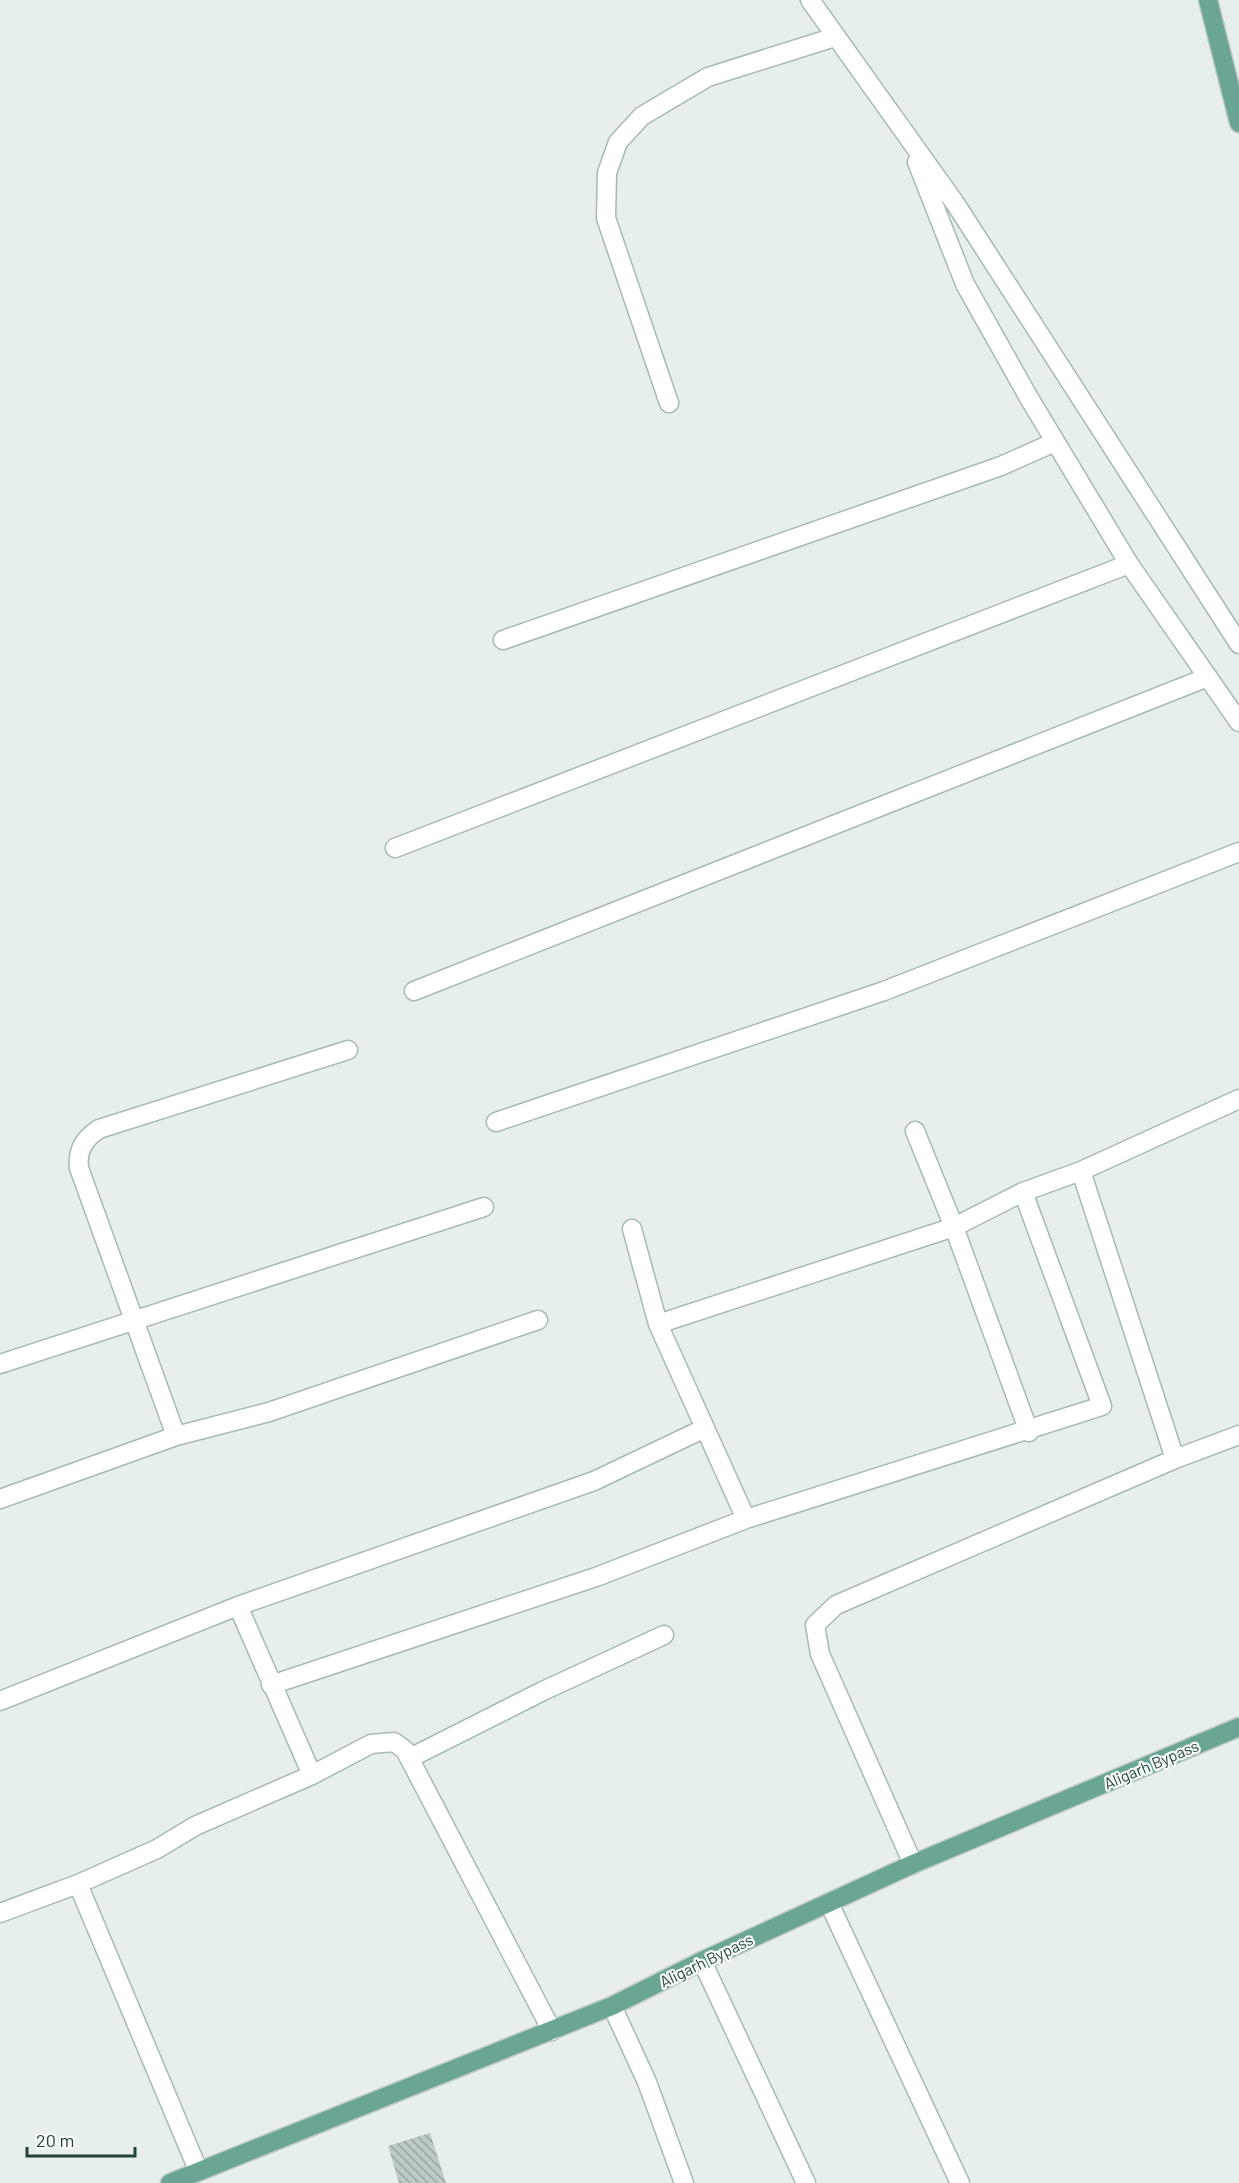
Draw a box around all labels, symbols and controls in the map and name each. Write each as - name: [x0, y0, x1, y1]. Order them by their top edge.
- street label: Aligarh Bypass: [1101, 1735, 1201, 1793]
- street label: Aligarh Bypass: [656, 1929, 756, 1991]
- scale bar: [27, 2120, 135, 2158]
- text: 20 m: [36, 2129, 74, 2151]

